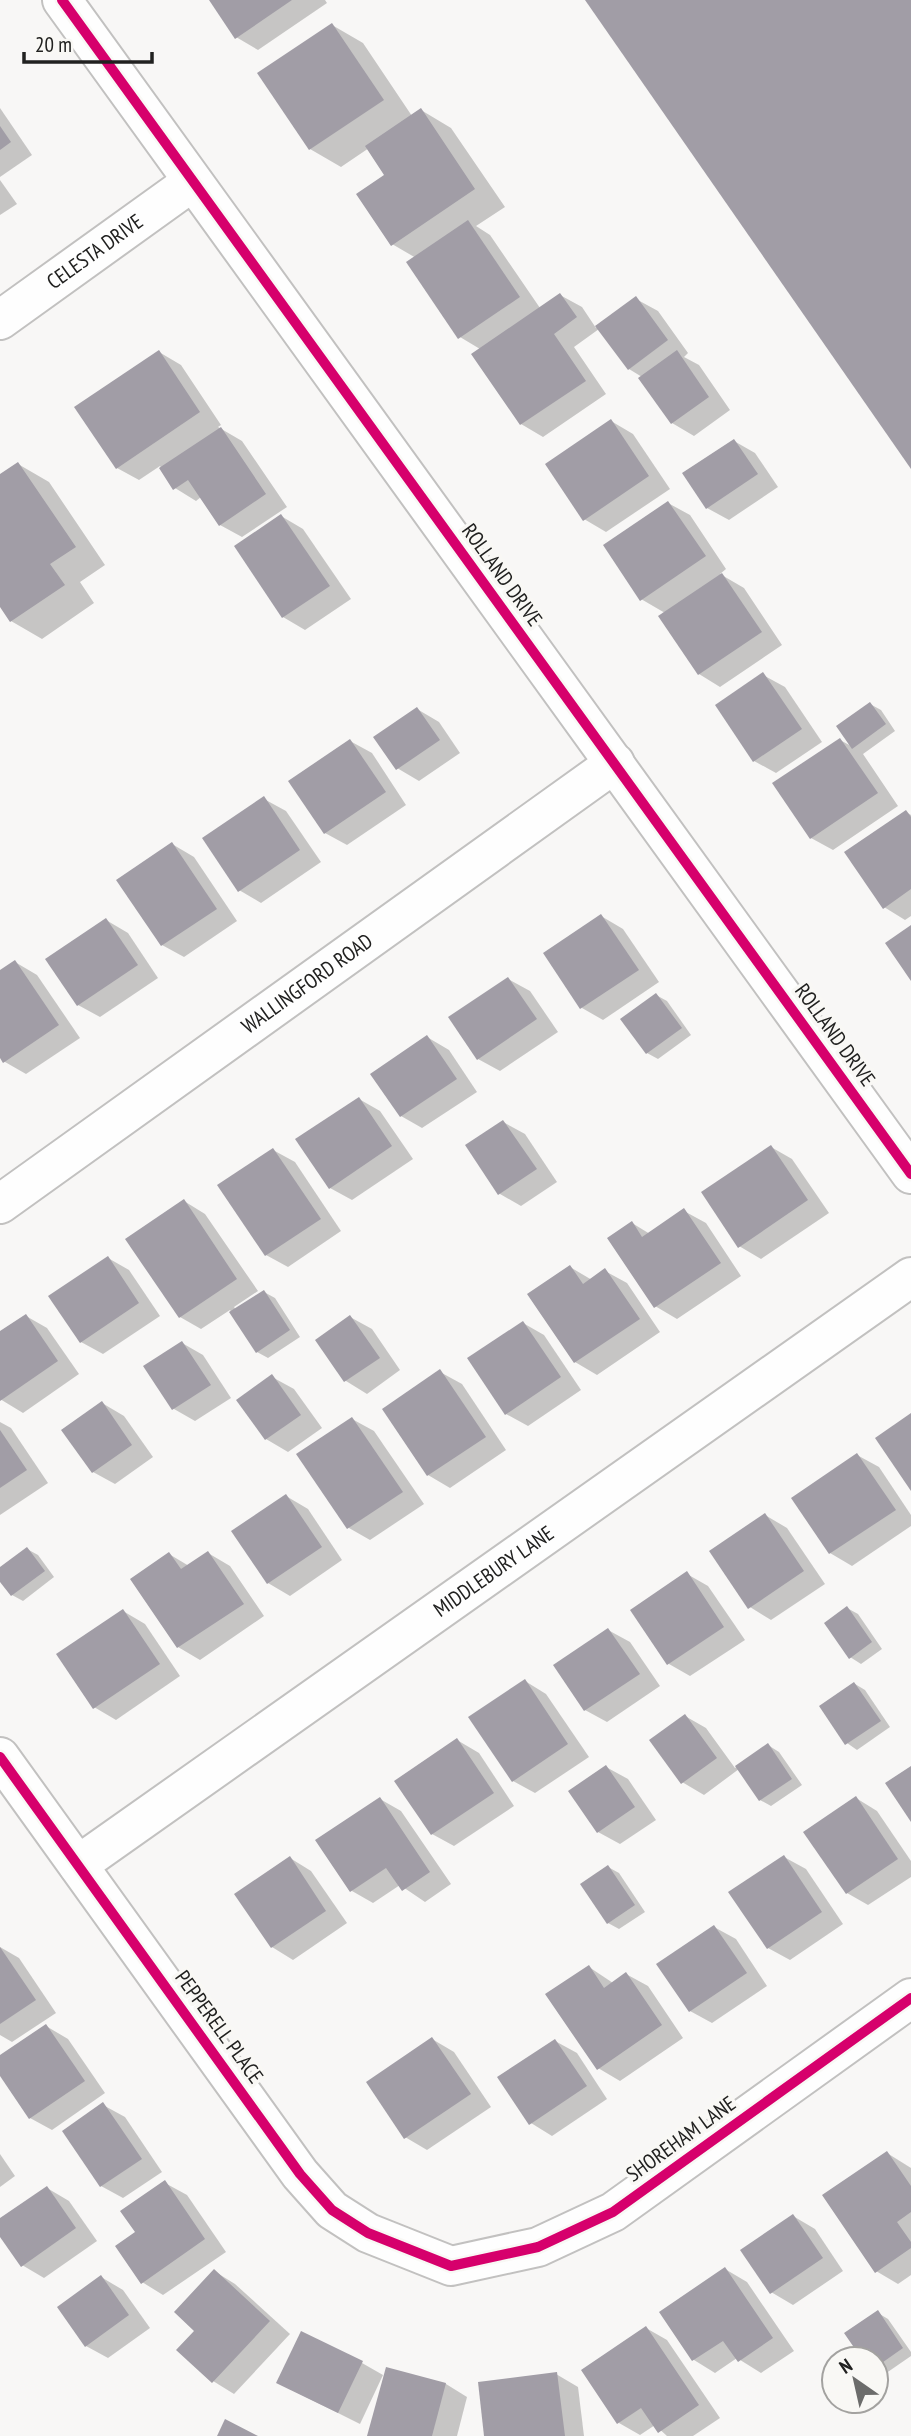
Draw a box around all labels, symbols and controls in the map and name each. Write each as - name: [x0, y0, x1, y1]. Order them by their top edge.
- scale bar: [24, 21, 152, 65]
- text: 20 m: [35, 31, 72, 58]
- street label: CELESTA DRIVE: [41, 208, 148, 295]
- street label: ROLLAND DRIVE: [456, 518, 549, 631]
- street label: WALLINGFORD ROAD: [236, 927, 378, 1039]
- street label: ROLLAND DRIVE: [789, 978, 882, 1091]
- street label: MIDDLEBURY LANE: [428, 1519, 559, 1623]
- street label: PEPPERELL PLACE: [169, 1965, 269, 2088]
- street label: SHOREHAM LANE: [621, 2090, 741, 2187]
- north arrow: [820, 2345, 890, 2415]
- text: N: [835, 2353, 856, 2379]

